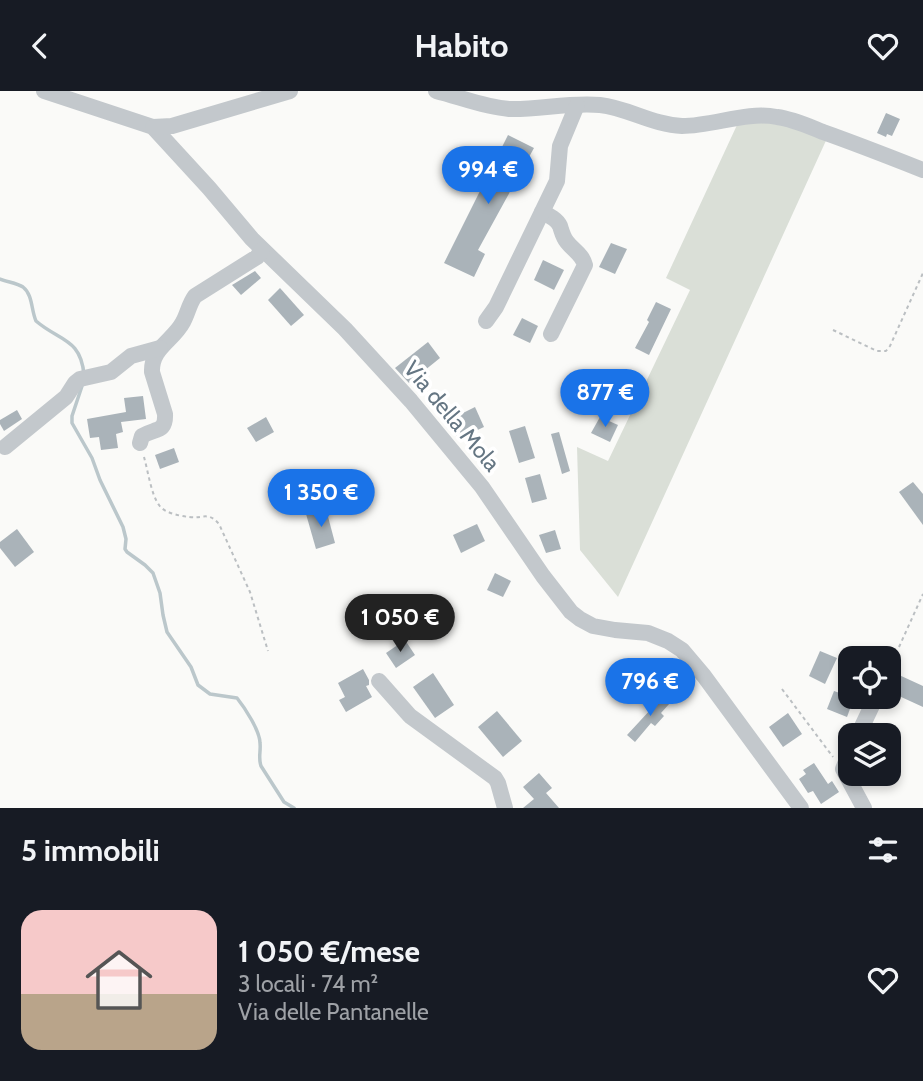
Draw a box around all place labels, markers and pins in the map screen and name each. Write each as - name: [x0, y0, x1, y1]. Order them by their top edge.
- pin: 994 €: [439, 146, 537, 206]
- pin: 877 €: [556, 369, 654, 429]
- pin: 1 350 €: [256, 469, 386, 529]
- pin: 1 050 €: [335, 595, 465, 654]
- pin: 796 €: [601, 659, 699, 718]

